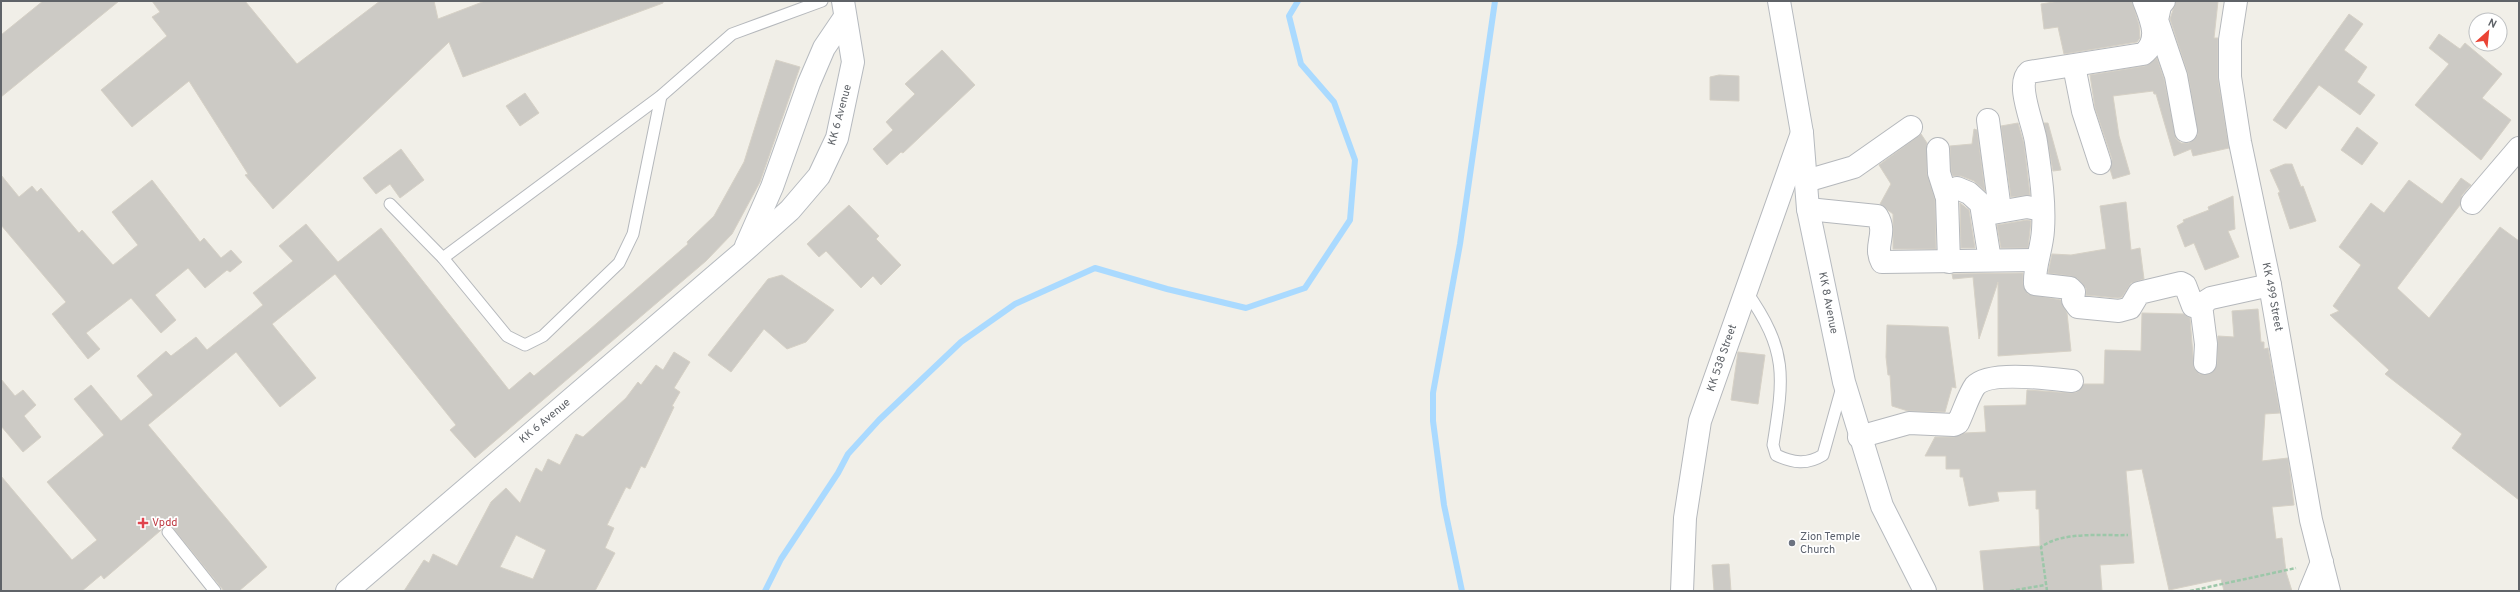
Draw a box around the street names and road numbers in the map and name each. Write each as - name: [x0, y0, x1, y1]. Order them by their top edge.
- street label: KK 6 Avenue: [825, 83, 855, 147]
- street label: KK 499 Street: [2258, 261, 2286, 333]
- street label: KK 8 Avenue: [1815, 271, 1841, 335]
- street label: KK 538 Street: [1704, 323, 1740, 393]
- street label: KK 6 Avenue: [517, 395, 574, 446]

